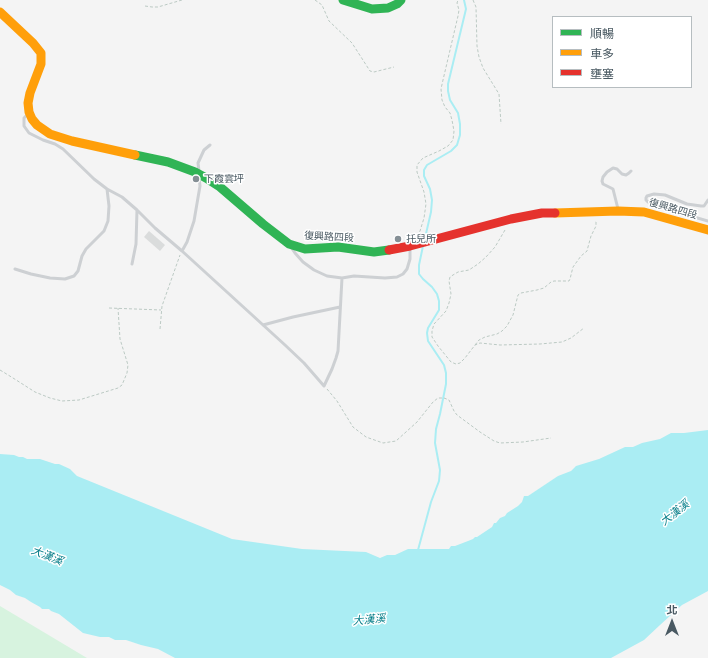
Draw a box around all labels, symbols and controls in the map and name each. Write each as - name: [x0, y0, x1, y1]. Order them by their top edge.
- legend: [552, 16, 692, 88]
- text: 順暢: [590, 26, 614, 41]
- text: 車多: [590, 46, 614, 61]
- text: 壅塞: [590, 66, 614, 81]
- place label: 下霞雲坪: [204, 173, 244, 185]
- marker: 下霞雲坪: [191, 174, 201, 184]
- street label: 復興路四段: [647, 196, 699, 222]
- street label: 復興路四段: [304, 230, 354, 244]
- place label: 托兒所: [406, 233, 436, 245]
- marker: 托兒所: [393, 234, 403, 244]
- water label: 大漢溪: [658, 498, 692, 528]
- water label: 大漢溪: [29, 544, 65, 568]
- north arrow: [652, 602, 692, 642]
- text: 北: [667, 603, 678, 617]
- water label: 大漢溪: [352, 612, 386, 628]

